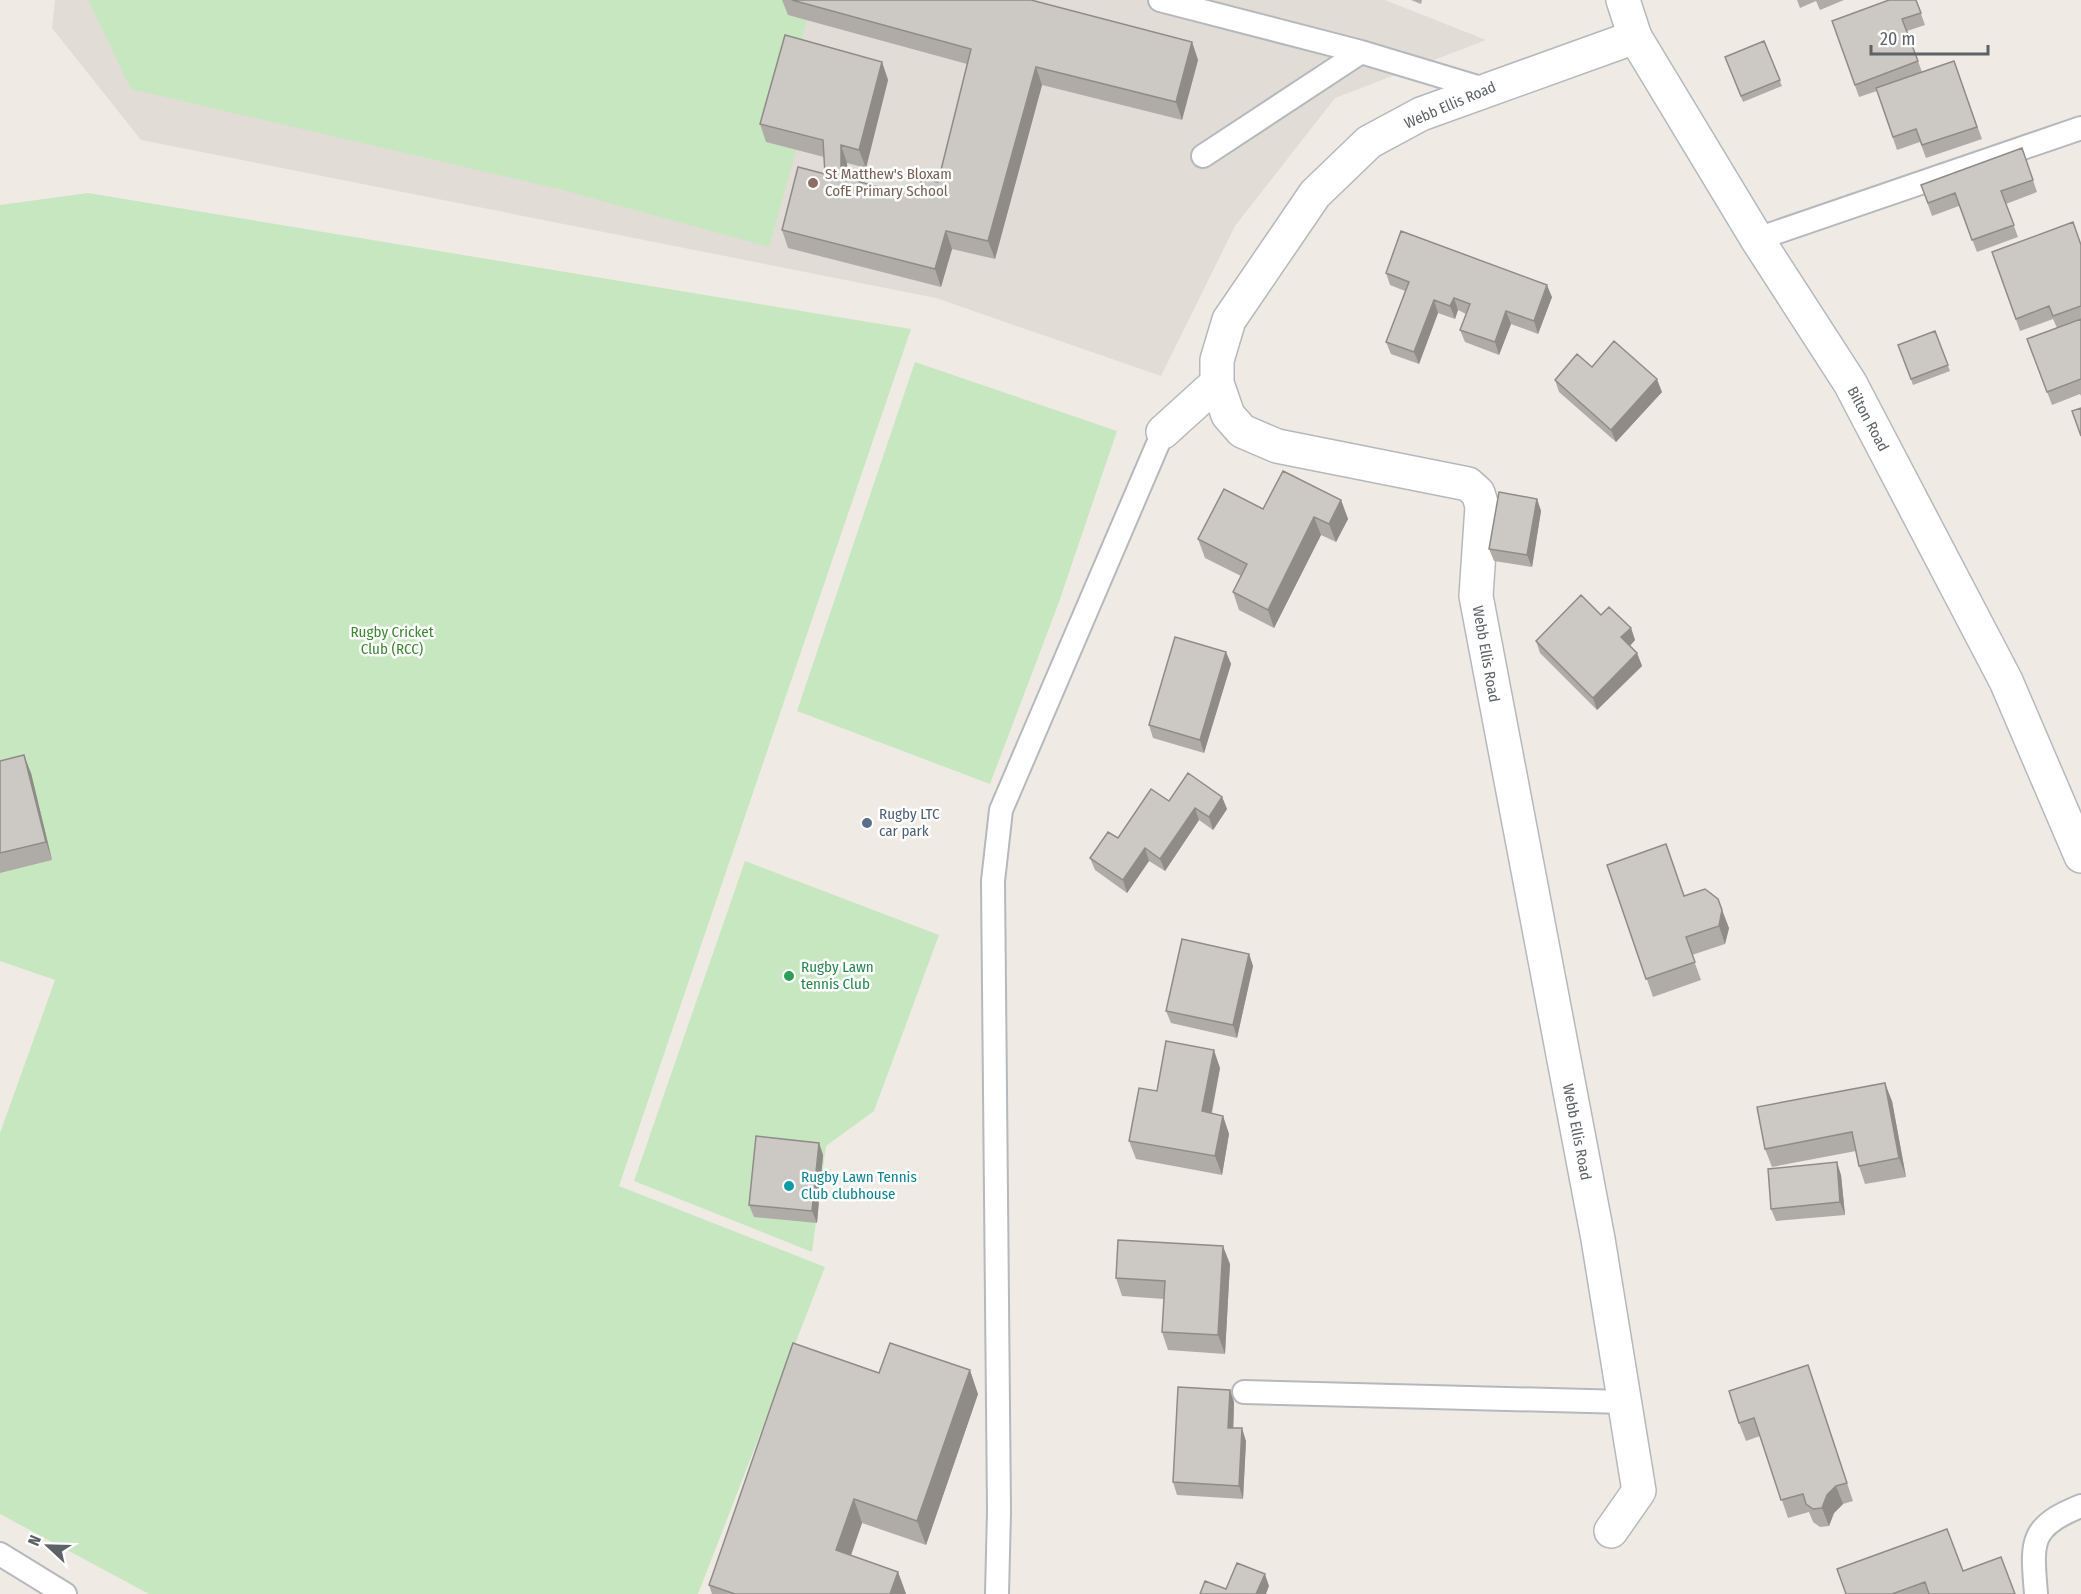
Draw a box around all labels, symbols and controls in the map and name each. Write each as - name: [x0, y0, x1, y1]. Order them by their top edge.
- scale bar: [1871, 18, 1988, 56]
- text: 20 m: [1880, 28, 1915, 50]
- street label: Webb Ellis Road: [1402, 78, 1498, 132]
- place label: St Matthew's Bloxam CofE Primary School: [825, 165, 952, 200]
- marker: St Matthew's Bloxam CofE Primary School: [806, 176, 820, 190]
- street label: Bilton Road: [1843, 383, 1893, 455]
- street label: Webb Ellis Road: [1469, 604, 1503, 704]
- park label: Rugby Cricket Club (RCC): [350, 623, 434, 658]
- place label: Rugby LTC car park: [879, 805, 940, 840]
- marker: Rugby LTC car park: [860, 816, 874, 830]
- place label: Rugby Lawn tennis Club: [801, 958, 874, 993]
- marker: Rugby Lawn tennis Club: [782, 969, 796, 983]
- street label: Webb Ellis Road: [1559, 1082, 1595, 1182]
- place label: Rugby Lawn Tennis Club clubhouse: [801, 1168, 917, 1203]
- marker: Rugby Lawn Tennis Club clubhouse: [782, 1179, 796, 1193]
- north arrow: [18, 1516, 78, 1576]
- text: N: [24, 1533, 45, 1549]

